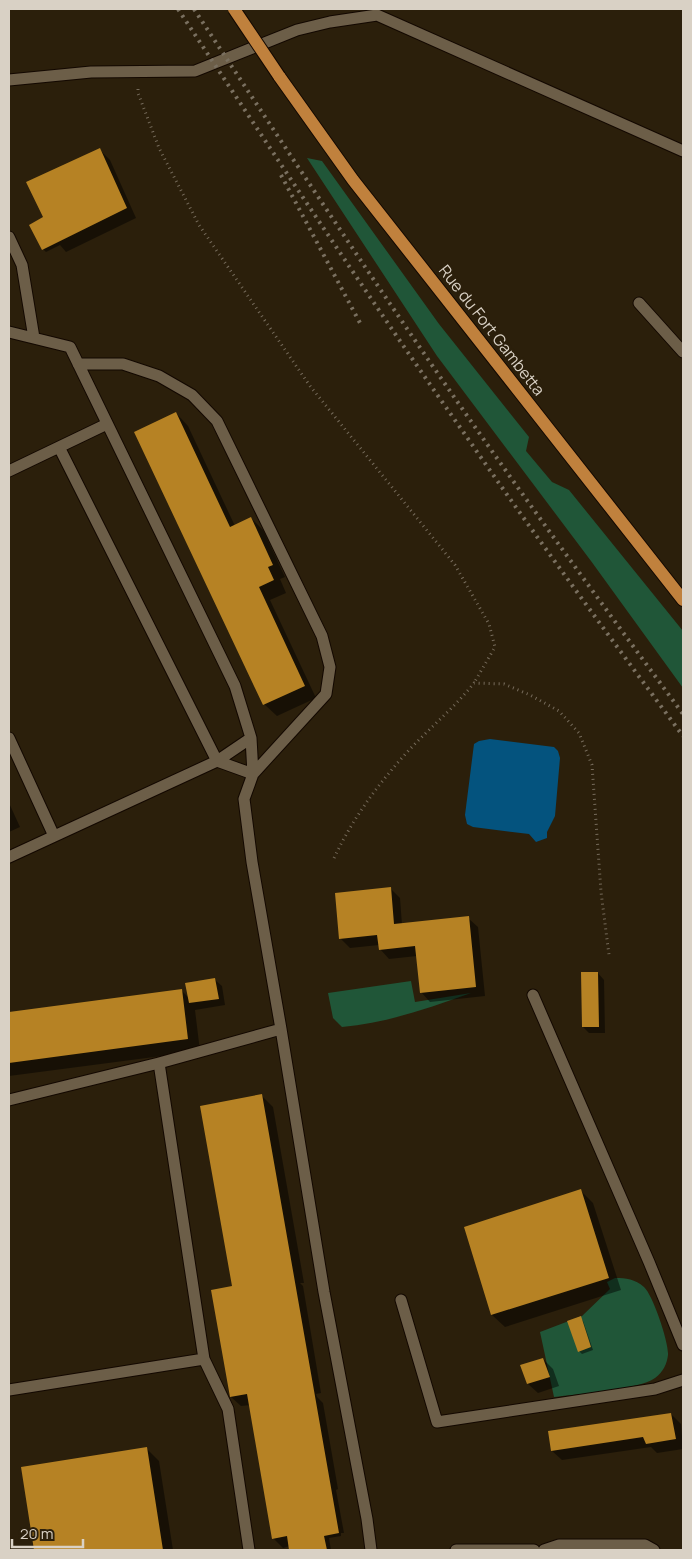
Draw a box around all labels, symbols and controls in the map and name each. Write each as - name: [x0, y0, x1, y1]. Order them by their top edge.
- street label: Rue du Fort Gambetta: [434, 260, 550, 400]
- scale bar: [12, 1516, 84, 1548]
- text: 20 m: [20, 1523, 53, 1544]

